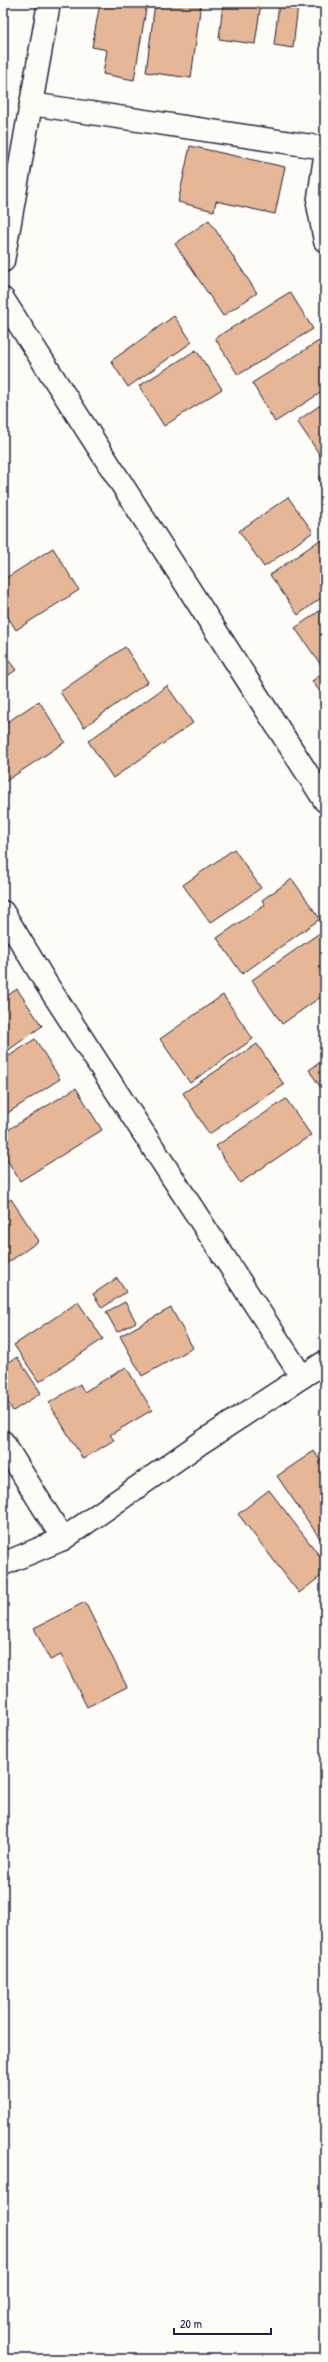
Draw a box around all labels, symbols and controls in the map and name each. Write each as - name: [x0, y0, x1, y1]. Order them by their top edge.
- scale bar: [174, 2310, 271, 2336]
- text: 20 m: [180, 2315, 202, 2332]

